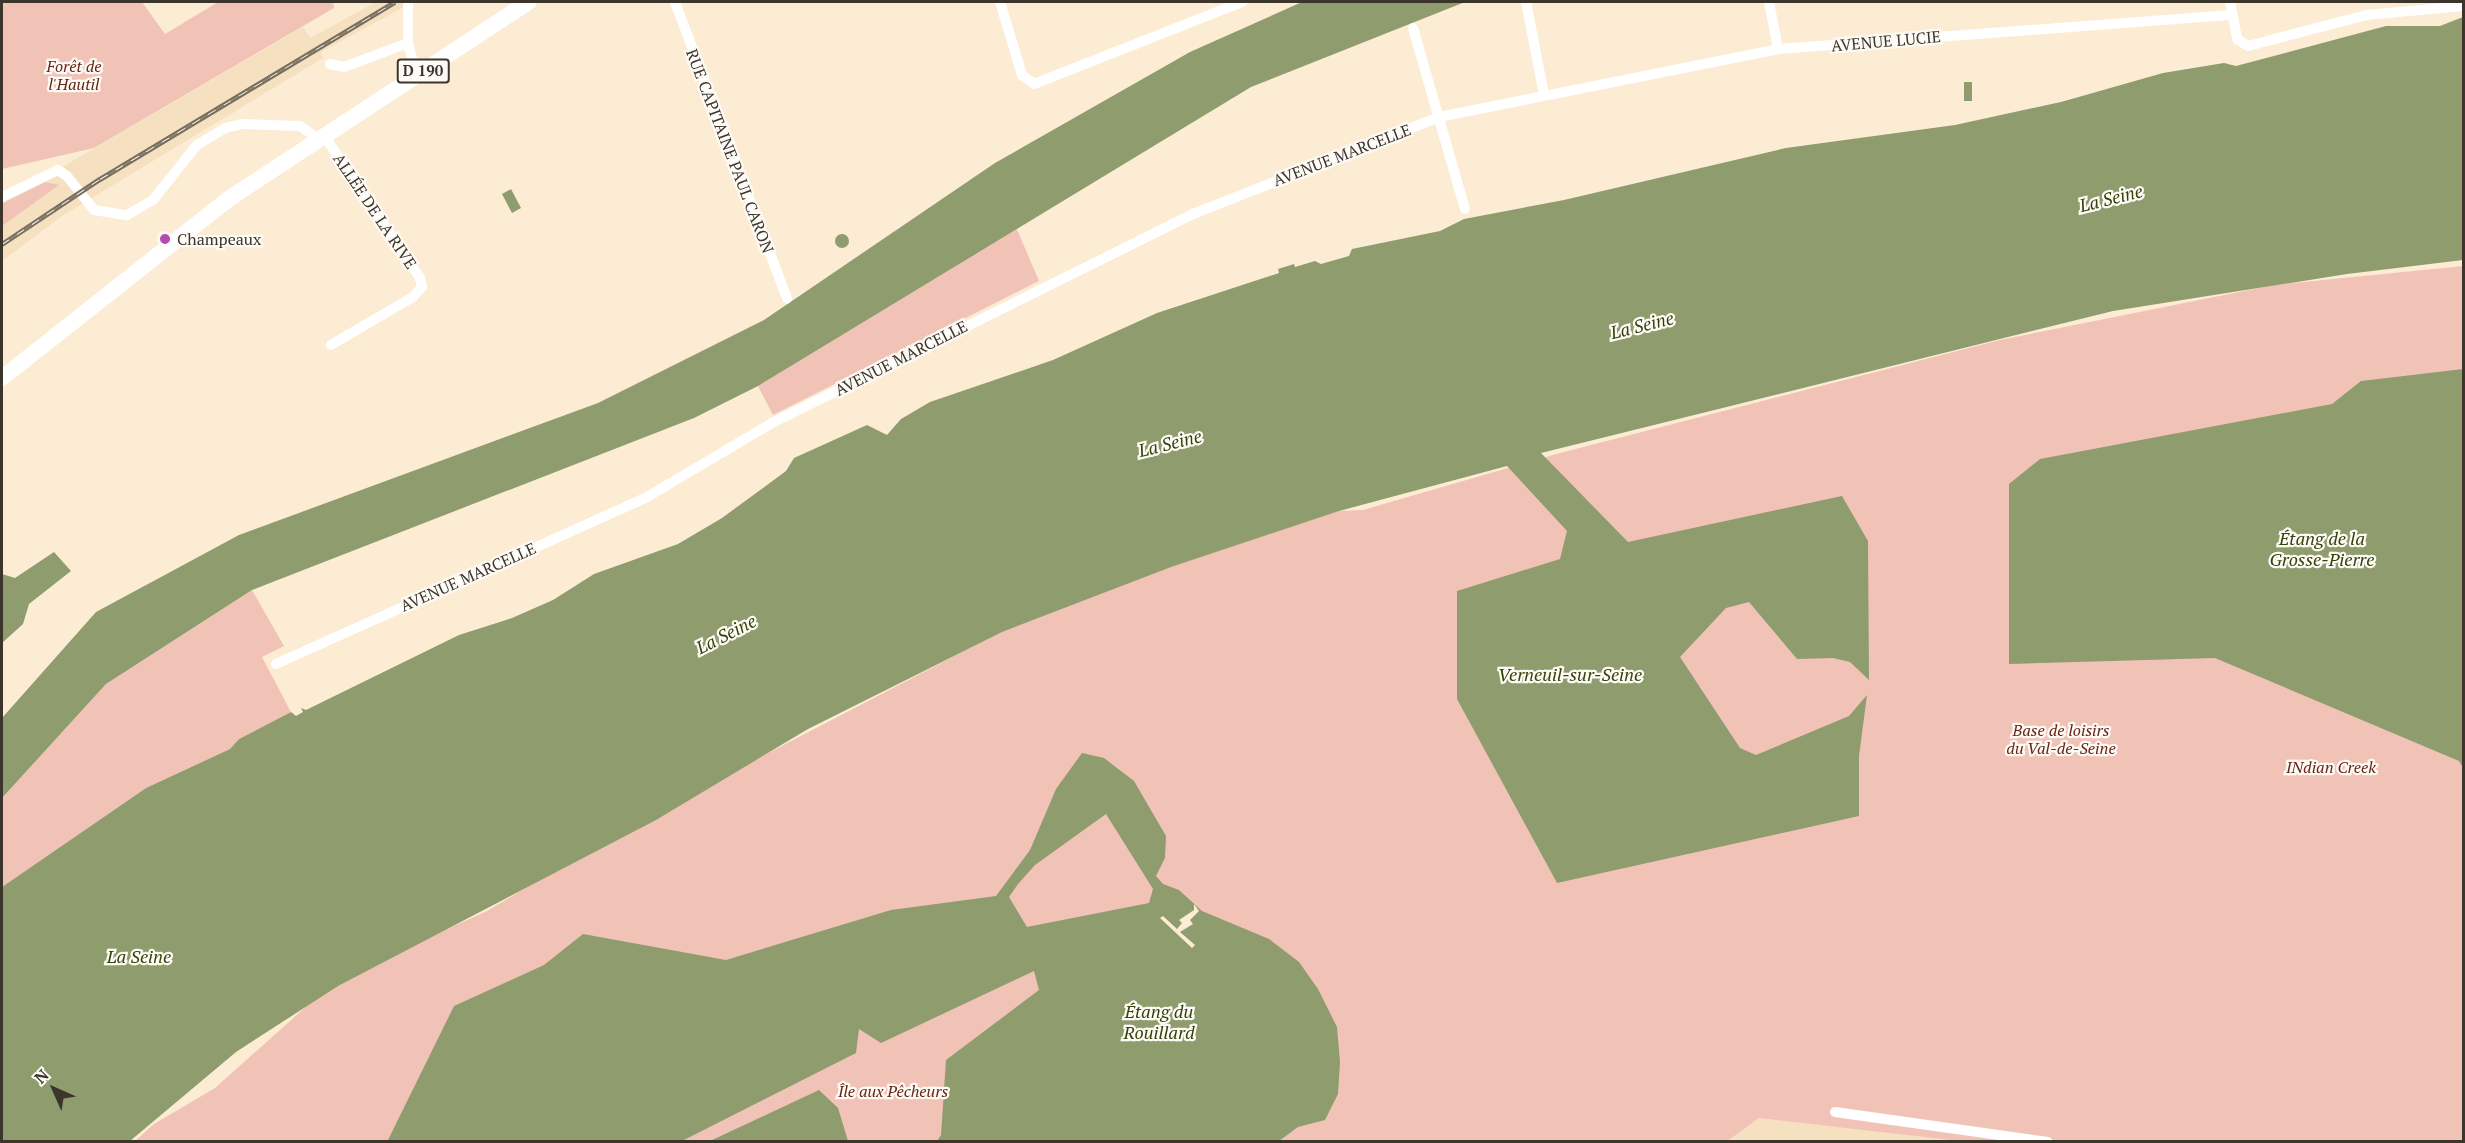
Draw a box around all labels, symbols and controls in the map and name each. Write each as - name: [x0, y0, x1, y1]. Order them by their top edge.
- street label: AVENUE LUCIE: [1830, 27, 1942, 55]
- street label: RUE CAPITAINE PAUL CARON: [682, 46, 778, 256]
- park label: Forêt de l'Hautil: [46, 56, 102, 94]
- road number: D 190: [396, 59, 450, 83]
- street label: AVENUE MARCELLE: [1270, 120, 1414, 190]
- street label: ALLÉE DE LA RIVE: [329, 150, 421, 272]
- water label: La Seine: [2077, 180, 2145, 216]
- place label: Champeaux: [177, 229, 261, 249]
- marker: Champeaux: [158, 232, 172, 246]
- water label: La Seine: [1608, 307, 1676, 343]
- street label: AVENUE MARCELLE: [832, 316, 970, 400]
- water label: La Seine: [1136, 425, 1204, 461]
- water label: Étang de la Grosse-Pierre: [2270, 528, 2374, 570]
- street label: AVENUE MARCELLE: [397, 538, 539, 616]
- water label: La Seine: [692, 610, 760, 658]
- water label: Verneuil-sur-Seine: [1498, 663, 1642, 685]
- park label: Base de loisirs du Val-de-Seine: [2006, 720, 2116, 758]
- park label: INdian Creek: [2286, 757, 2376, 777]
- water label: La Seine: [107, 945, 171, 967]
- water label: Étang du Rouillard: [1123, 1001, 1195, 1044]
- north arrow: [24, 1059, 84, 1119]
- text: N: [29, 1064, 53, 1088]
- park label: Île aux Pêcheurs: [838, 1081, 948, 1101]

